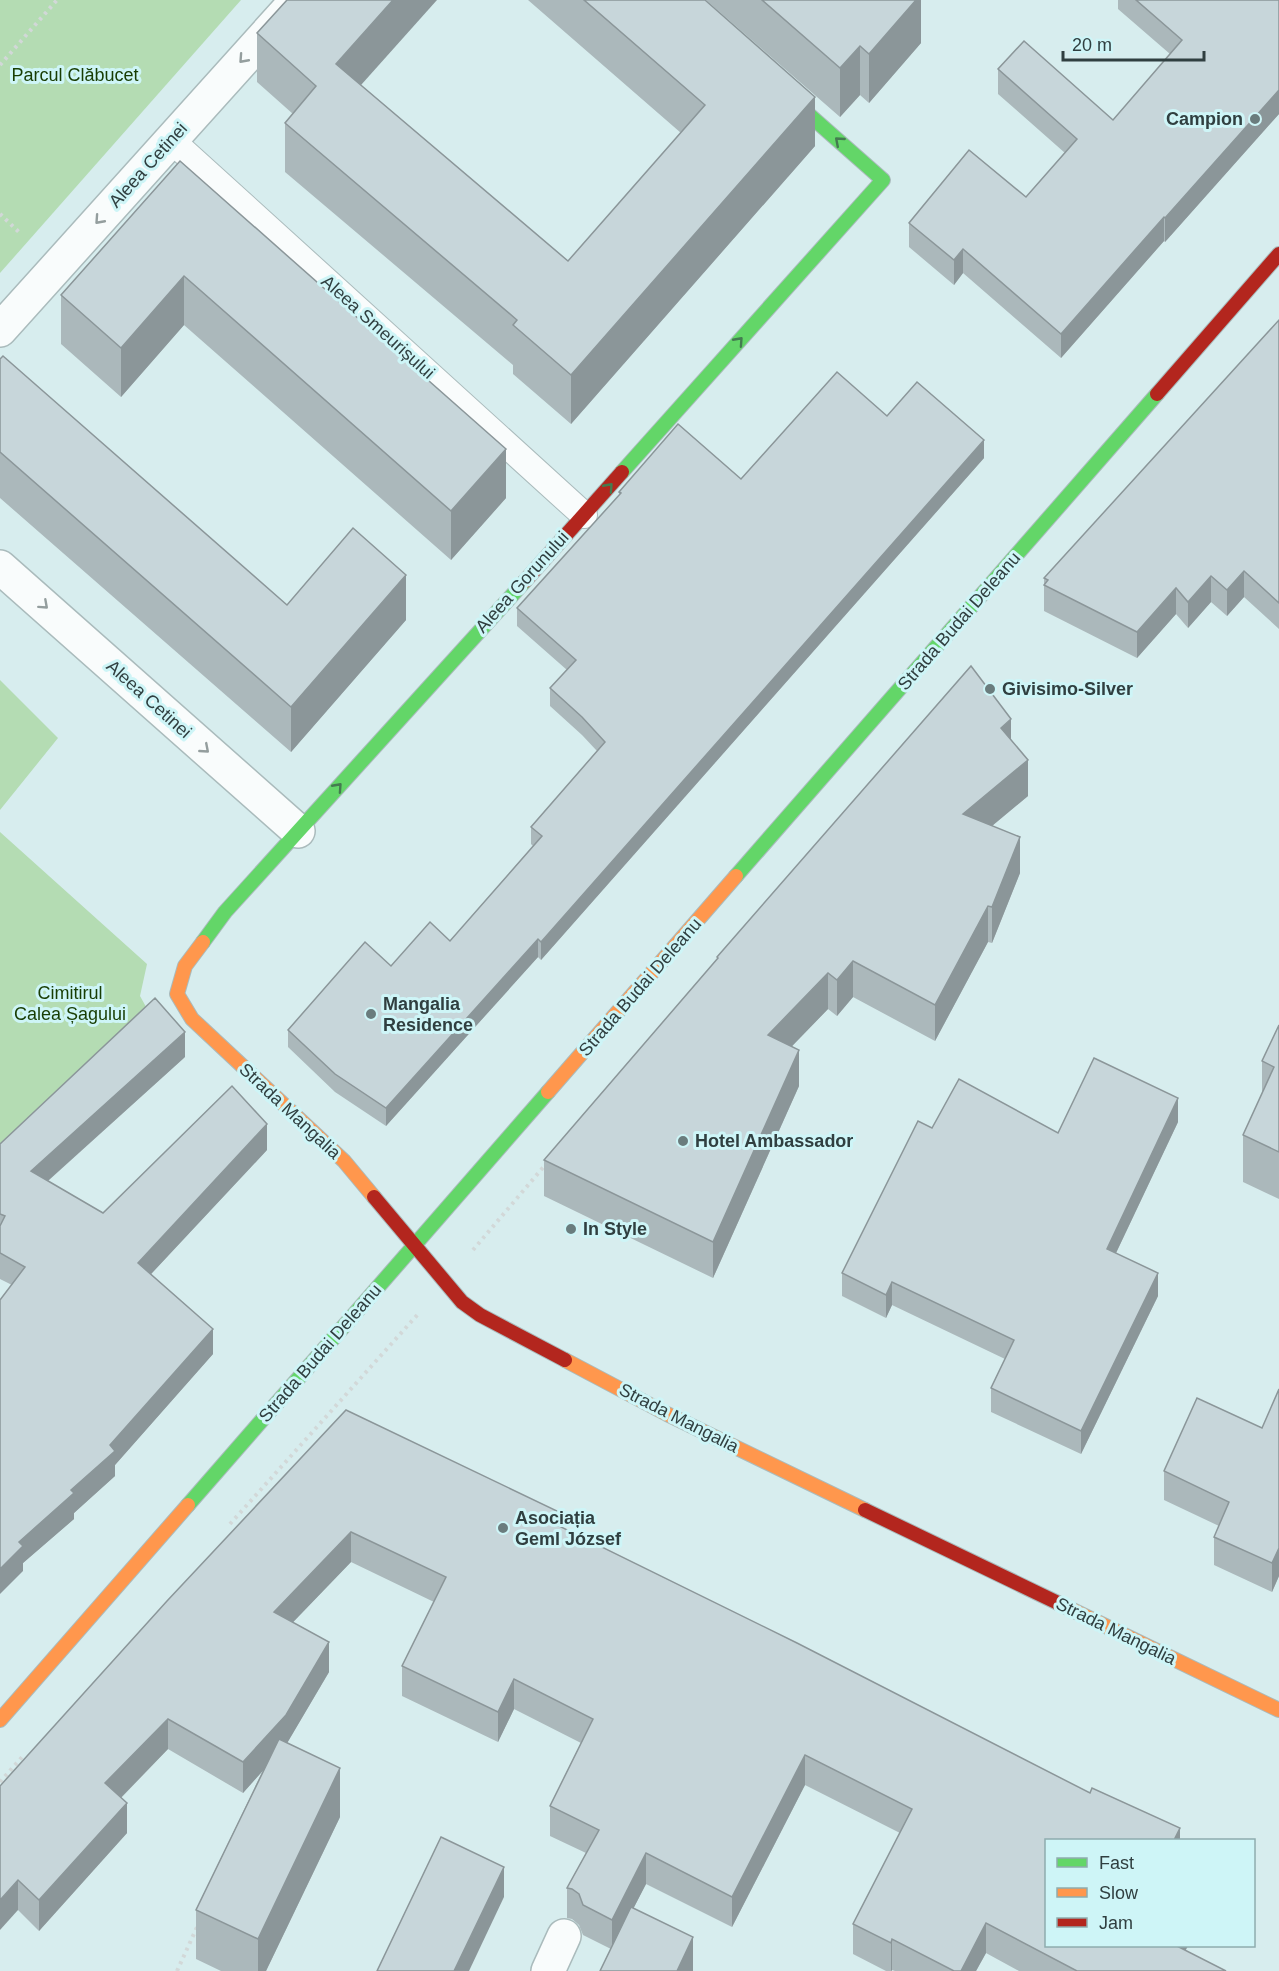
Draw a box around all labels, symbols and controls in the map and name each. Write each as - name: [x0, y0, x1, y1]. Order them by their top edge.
- scale bar: [1063, 24, 1204, 62]
- text: 20 m: [1072, 35, 1112, 55]
- one-way arrow: [239, 52, 250, 63]
- park label: Parcul Clăbucet: [11, 65, 139, 85]
- place label: Campion: [1166, 109, 1243, 129]
- marker: Campion: [1248, 112, 1262, 126]
- street label: Aleea Cetinei: [105, 119, 191, 211]
- one-way arrow: [835, 137, 846, 148]
- one-way arrow: [95, 213, 106, 224]
- street label: Aleea Smeurișului: [317, 271, 439, 383]
- one-way arrow: [732, 337, 743, 348]
- one-way arrow: [602, 483, 613, 493]
- street label: Aleea Gorunului: [471, 527, 573, 637]
- street label: Strada Budai Deleanu: [894, 548, 1024, 694]
- one-way arrow: [37, 598, 48, 609]
- street label: Aleea Cetinei: [103, 656, 195, 742]
- place label: Givisimo-Silver: [1002, 679, 1133, 699]
- marker: Givisimo-Silver: [983, 682, 997, 696]
- one-way arrow: [198, 742, 209, 753]
- one-way arrow: [331, 783, 342, 794]
- street label: Strada Budai Deleanu: [575, 914, 705, 1060]
- park label: Cimitirul Calea Șagului: [14, 983, 126, 1024]
- place label: Mangalia Residence: [383, 994, 473, 1035]
- marker: Mangalia Residence: [364, 1007, 378, 1021]
- street label: Strada Mangalia: [235, 1059, 345, 1164]
- place label: Hotel Ambassador: [695, 1131, 853, 1151]
- marker: Hotel Ambassador: [676, 1134, 690, 1148]
- place label: In Style: [583, 1219, 647, 1239]
- marker: In Style: [564, 1222, 578, 1236]
- street label: Strada Budai Deleanu: [255, 1280, 385, 1426]
- street label: Strada Mangalia: [616, 1379, 743, 1457]
- place label: Asociația Geml József: [515, 1508, 622, 1549]
- marker: Asociația Geml József: [496, 1521, 510, 1535]
- street label: Strada Mangalia: [1053, 1593, 1180, 1669]
- legend: [1045, 1839, 1255, 1947]
- text: Fast: [1099, 1853, 1134, 1873]
- text: Slow: [1099, 1883, 1139, 1903]
- text: Jam: [1099, 1913, 1133, 1933]

